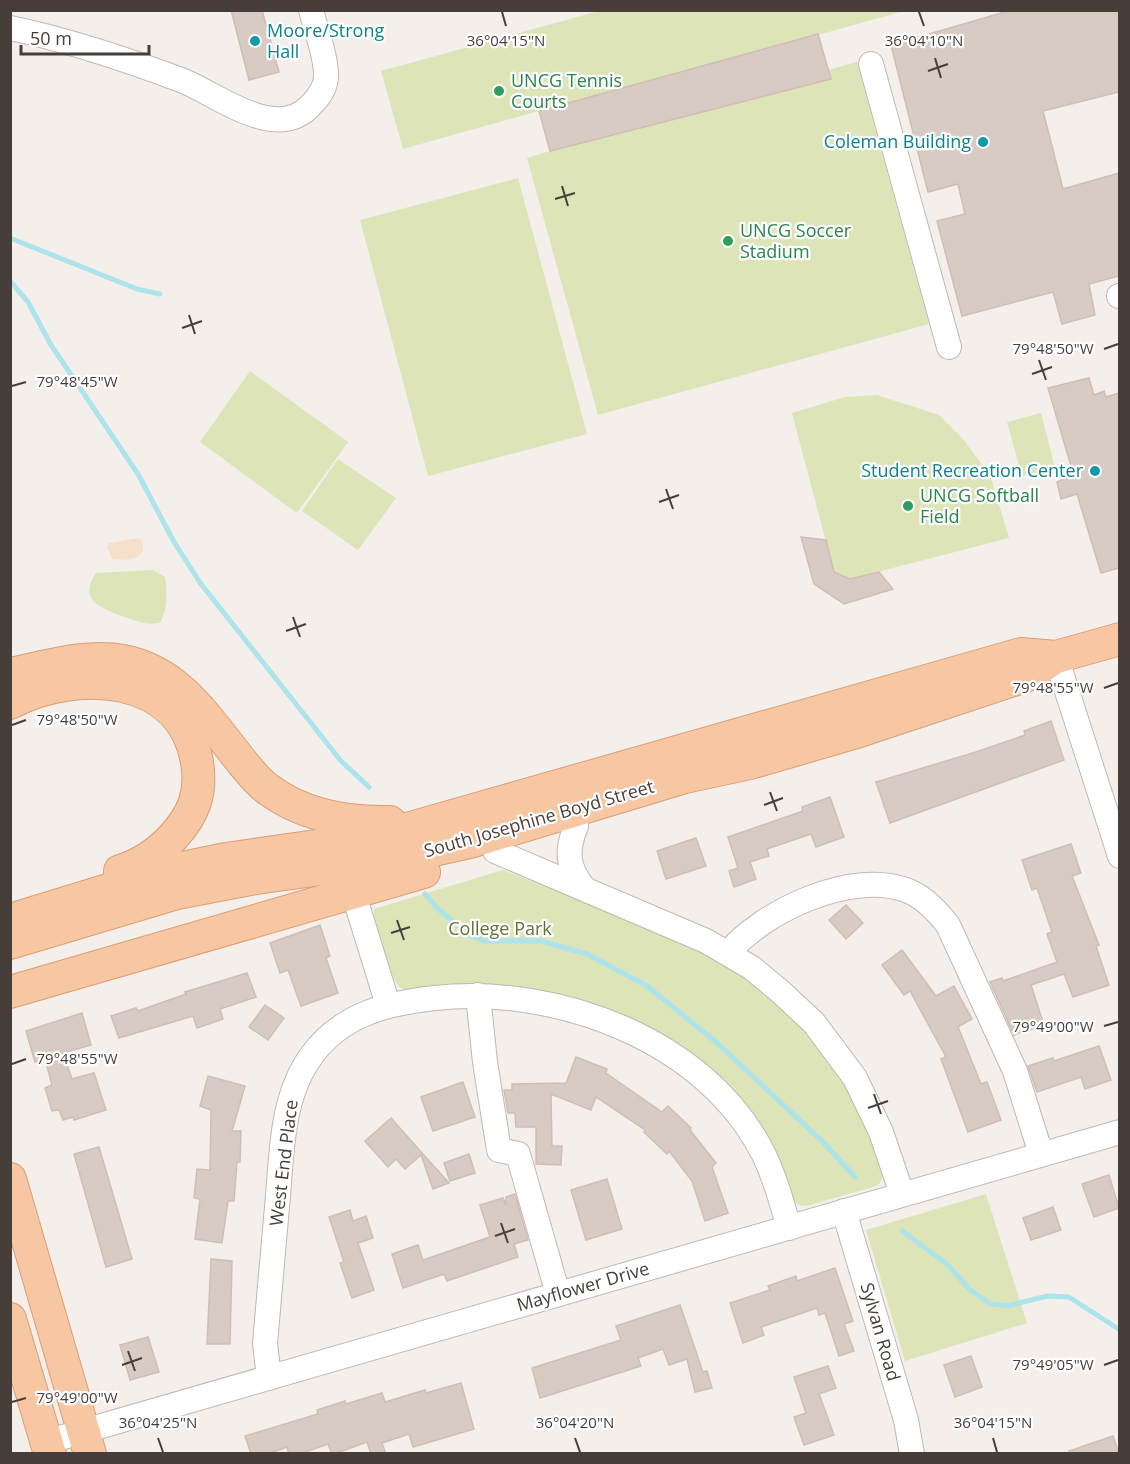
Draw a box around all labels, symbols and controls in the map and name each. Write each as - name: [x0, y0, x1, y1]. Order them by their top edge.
- scale bar: [21, 18, 148, 56]
- place label: Moore/Strong Hall: [267, 18, 384, 63]
- text: 50 m: [30, 26, 72, 50]
- text: 36°04'15"N: [467, 30, 545, 50]
- text: 36°04'10"N: [885, 30, 963, 50]
- marker: Moore/Strong Hall: [248, 34, 262, 48]
- place label: UNCG Tennis Courts: [511, 68, 622, 113]
- marker: UNCG Tennis Courts: [492, 84, 506, 98]
- place label: Coleman Building: [824, 129, 971, 153]
- marker: Coleman Building: [976, 135, 990, 149]
- place label: UNCG Soccer Stadium: [740, 218, 852, 263]
- marker: UNCG Soccer Stadium: [721, 234, 735, 248]
- text: 79°48'50"W: [1013, 338, 1094, 358]
- text: 79°48'45"W: [37, 371, 118, 391]
- place label: Student Recreation Center: [861, 458, 1084, 482]
- marker: Student Recreation Center: [1088, 464, 1102, 478]
- place label: UNCG Softball Field: [920, 483, 1039, 528]
- marker: UNCG Softball Field: [901, 499, 915, 513]
- text: 79°48'55"W: [1013, 677, 1094, 697]
- text: 79°48'50"W: [37, 709, 118, 729]
- street label: South Josephine Boyd Street: [421, 774, 656, 862]
- park label: College Park: [448, 916, 552, 940]
- text: 79°49'00"W: [1013, 1016, 1094, 1036]
- text: 79°48'55"W: [37, 1048, 118, 1068]
- street label: West End Place: [263, 1098, 303, 1227]
- street label: Mayflower Drive: [514, 1256, 652, 1316]
- street label: Sylvan Road: [855, 1280, 906, 1384]
- text: 79°49'05"W: [1013, 1354, 1094, 1374]
- text: 79°49'00"W: [37, 1387, 118, 1407]
- text: 36°04'25"N: [119, 1412, 197, 1432]
- text: 36°04'20"N: [536, 1412, 614, 1432]
- text: 36°04'15"N: [954, 1412, 1032, 1432]

